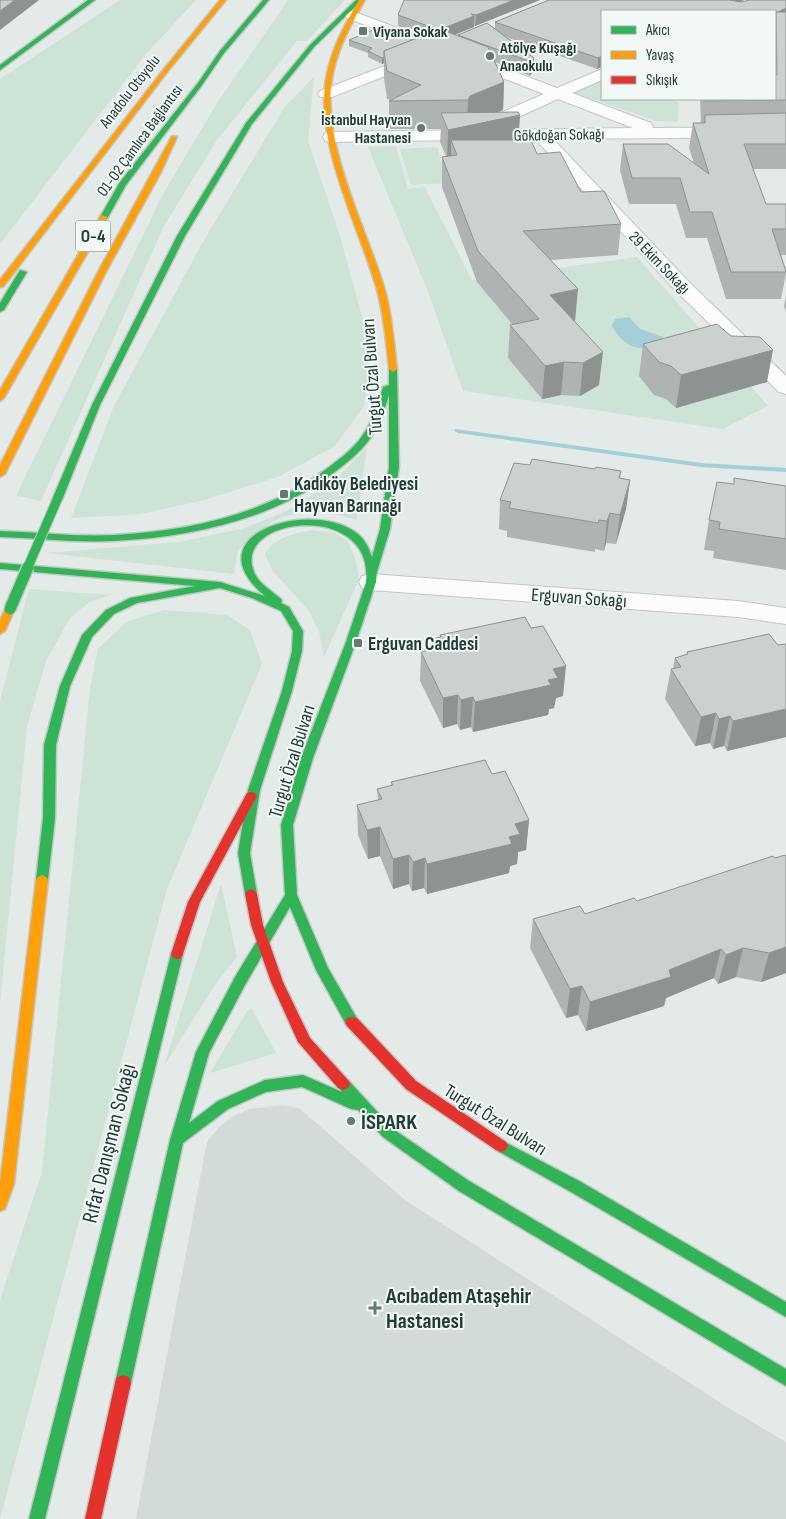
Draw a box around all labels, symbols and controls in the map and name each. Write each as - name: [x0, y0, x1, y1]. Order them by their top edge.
- legend: [601, 10, 776, 100]
- text: Akıcı: [645, 21, 670, 40]
- place label: Viyana Sokak: [373, 23, 448, 42]
- marker: Viyana Sokak: [357, 25, 369, 37]
- place label: Atölye Kuşağı Anaokulu: [499, 39, 576, 76]
- text: Yavaş: [646, 46, 674, 65]
- marker: Atölye Kuşağı Anaokulu: [484, 50, 496, 62]
- street label: Anadolu Otoyolu: [95, 52, 165, 133]
- text: Sıkışık: [646, 71, 678, 90]
- street label: O1-O2 Çamlıca Bağlantısı: [93, 81, 187, 200]
- place label: İstanbul Hayvan Hastanesi: [321, 111, 411, 148]
- marker: İstanbul Hayvan Hastanesi: [415, 122, 427, 134]
- street label: Gökdoğan Sokağı: [514, 125, 605, 146]
- road number: O-4: [76, 220, 110, 252]
- street label: 29 Ekim Sokağı: [624, 228, 694, 298]
- street label: Turgut Özal Bulvarı: [357, 318, 388, 436]
- place label: Kadıköy Belediyesi Hayvan Barınağı: [294, 473, 418, 518]
- marker: Kadıköy Belediyesi Hayvan Barınağı: [278, 488, 290, 500]
- street label: Erguvan Sokağı: [530, 584, 627, 613]
- place label: Erguvan Caddesi: [368, 633, 478, 656]
- marker: Erguvan Caddesi: [352, 637, 364, 649]
- street label: Turgut Özal Bulvarı: [264, 702, 321, 821]
- street label: Rıfat Danışman Sokağı: [77, 1061, 142, 1226]
- street label: Turgut Özal Bulvarı: [440, 1080, 551, 1161]
- place label: İSPARK: [361, 1109, 417, 1136]
- marker: İSPARK: [345, 1115, 357, 1127]
- place label: Acıbadem Ataşehir Hastanesi: [385, 1283, 532, 1335]
- marker: Acıbadem Ataşehir Hastanesi: [368, 1301, 382, 1315]

